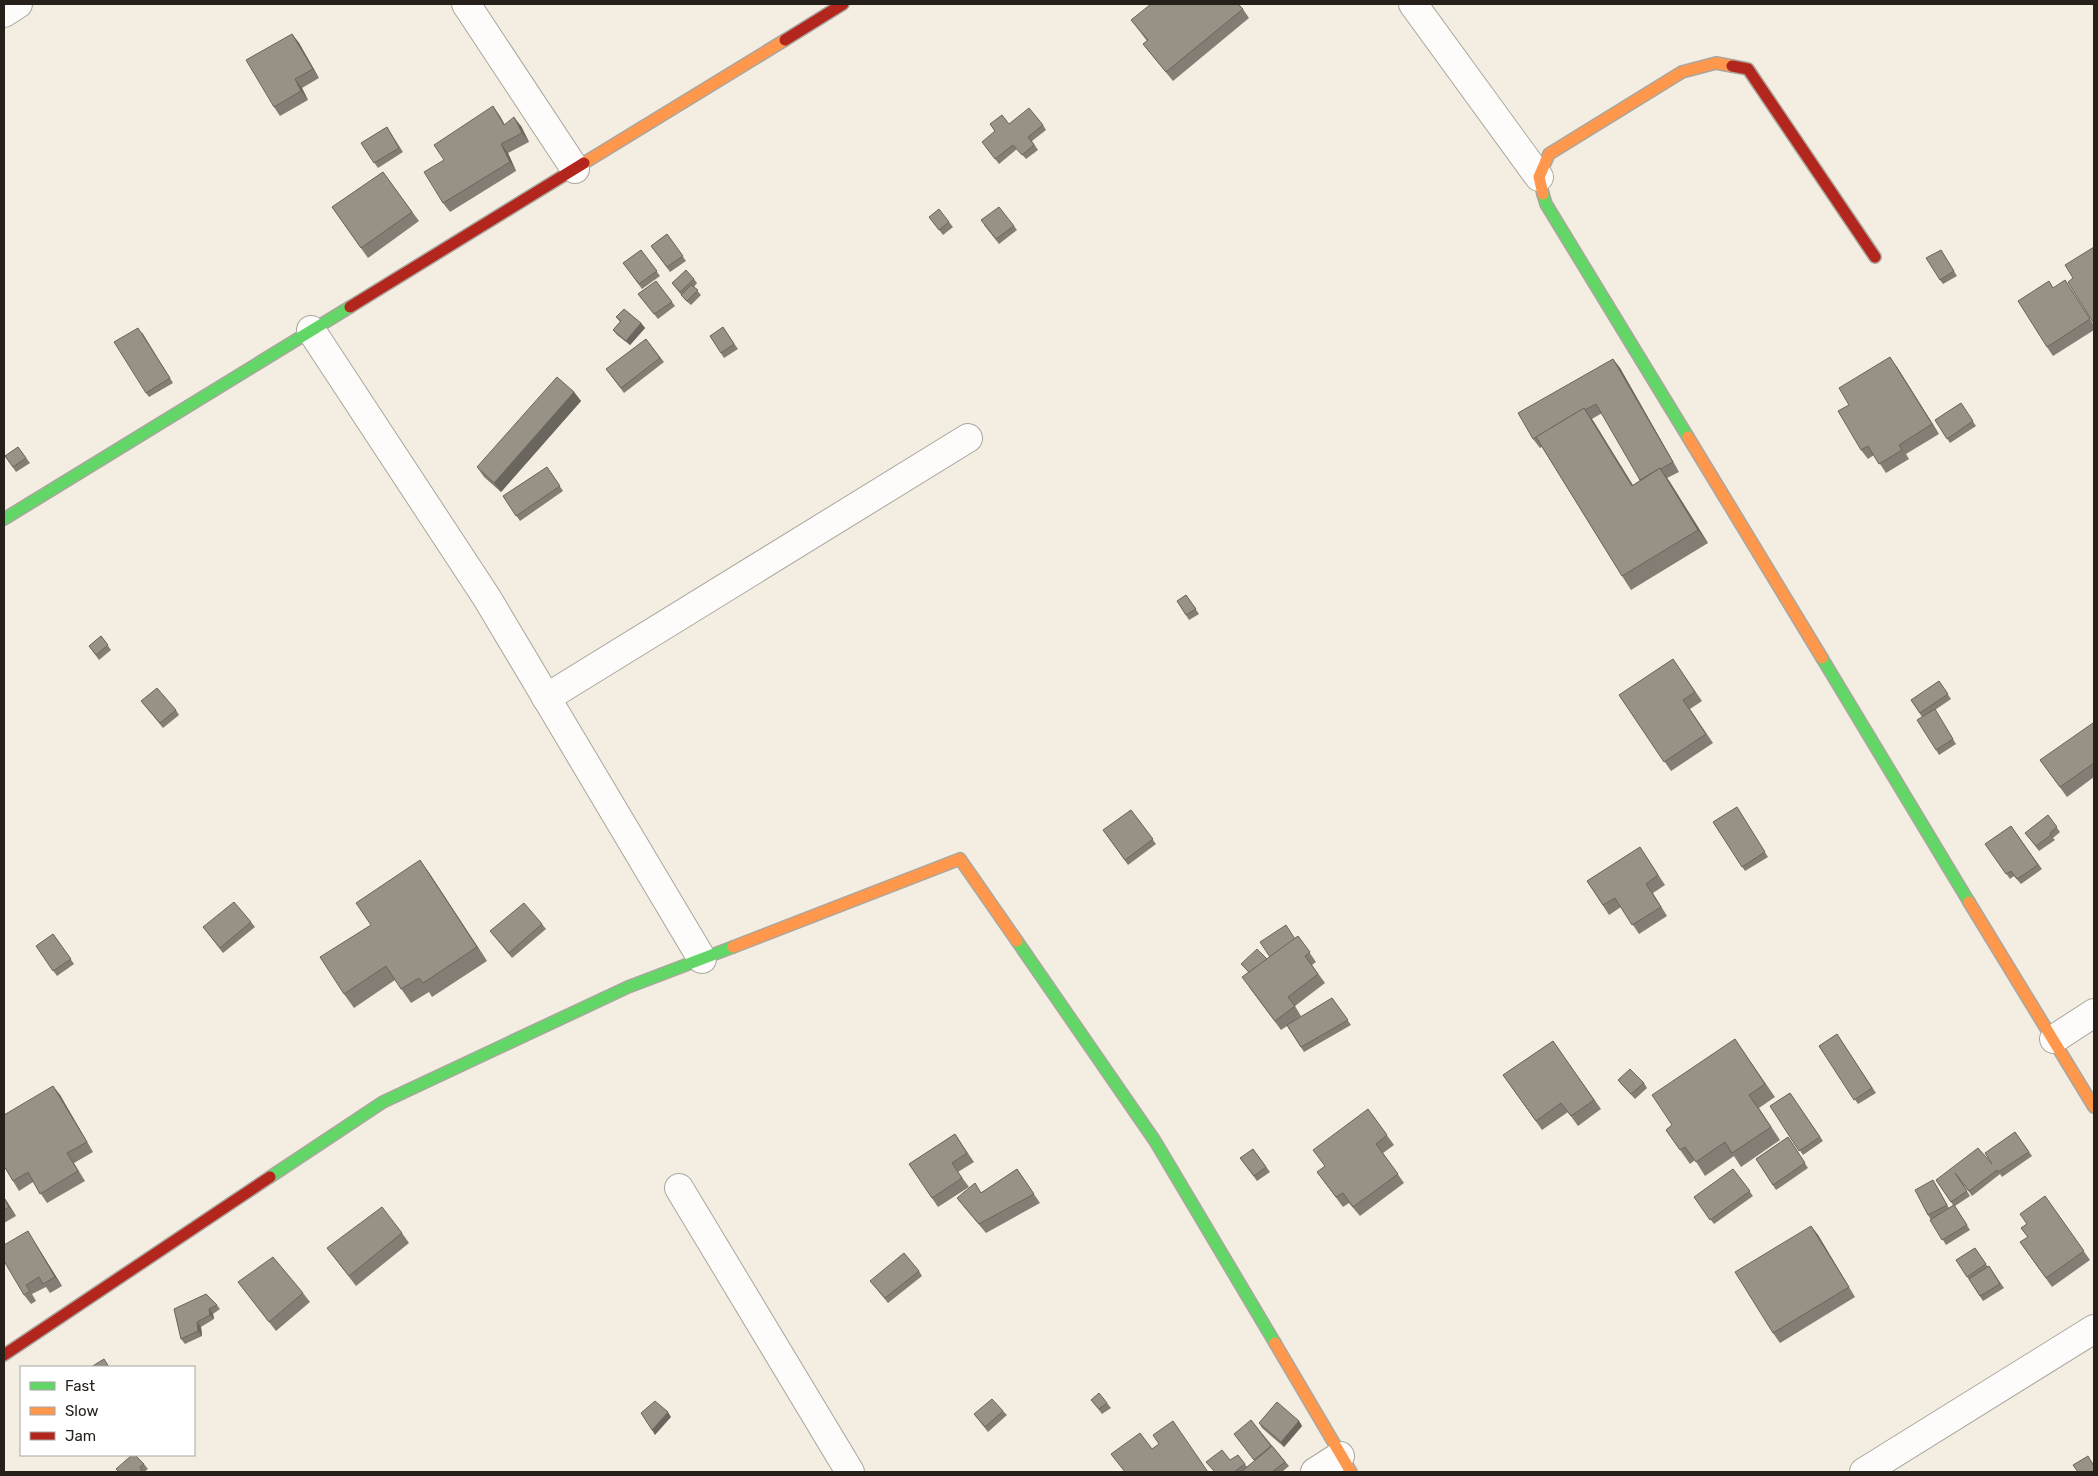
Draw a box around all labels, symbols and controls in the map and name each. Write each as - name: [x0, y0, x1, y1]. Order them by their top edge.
- legend: [20, 1366, 195, 1456]
- text: Fast: [65, 1377, 95, 1395]
- text: Slow: [65, 1402, 98, 1420]
- text: Jam: [65, 1427, 96, 1445]

